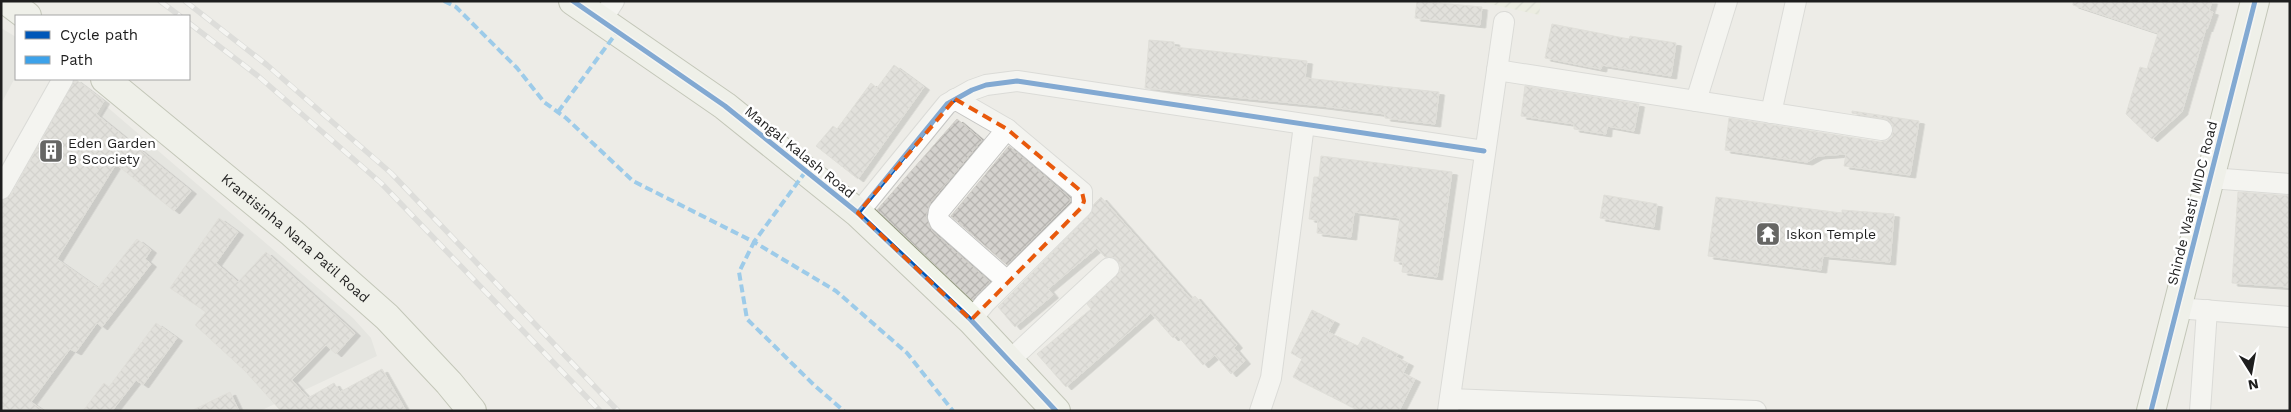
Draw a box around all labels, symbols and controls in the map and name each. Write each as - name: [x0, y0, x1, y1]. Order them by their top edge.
- legend: [15, 15, 190, 80]
- text: Cycle path: [60, 26, 138, 44]
- text: Path: [60, 51, 93, 69]
- street label: Mangal Kalash Road: [742, 103, 858, 201]
- street label: Shinde Wasti MIDC Road: [2164, 119, 2220, 287]
- place label: Eden Garden B Scociety: [68, 135, 156, 167]
- building icon: Eden Garden B Scociety: [38, 138, 64, 164]
- street label: Krantisinha Nana Patil Road: [218, 170, 373, 306]
- temple icon: Iskon Temple: [1755, 221, 1781, 247]
- place label: Iskon Temple: [1786, 226, 1876, 242]
- north arrow: [2226, 347, 2276, 397]
- text: N: [2247, 376, 2260, 394]

